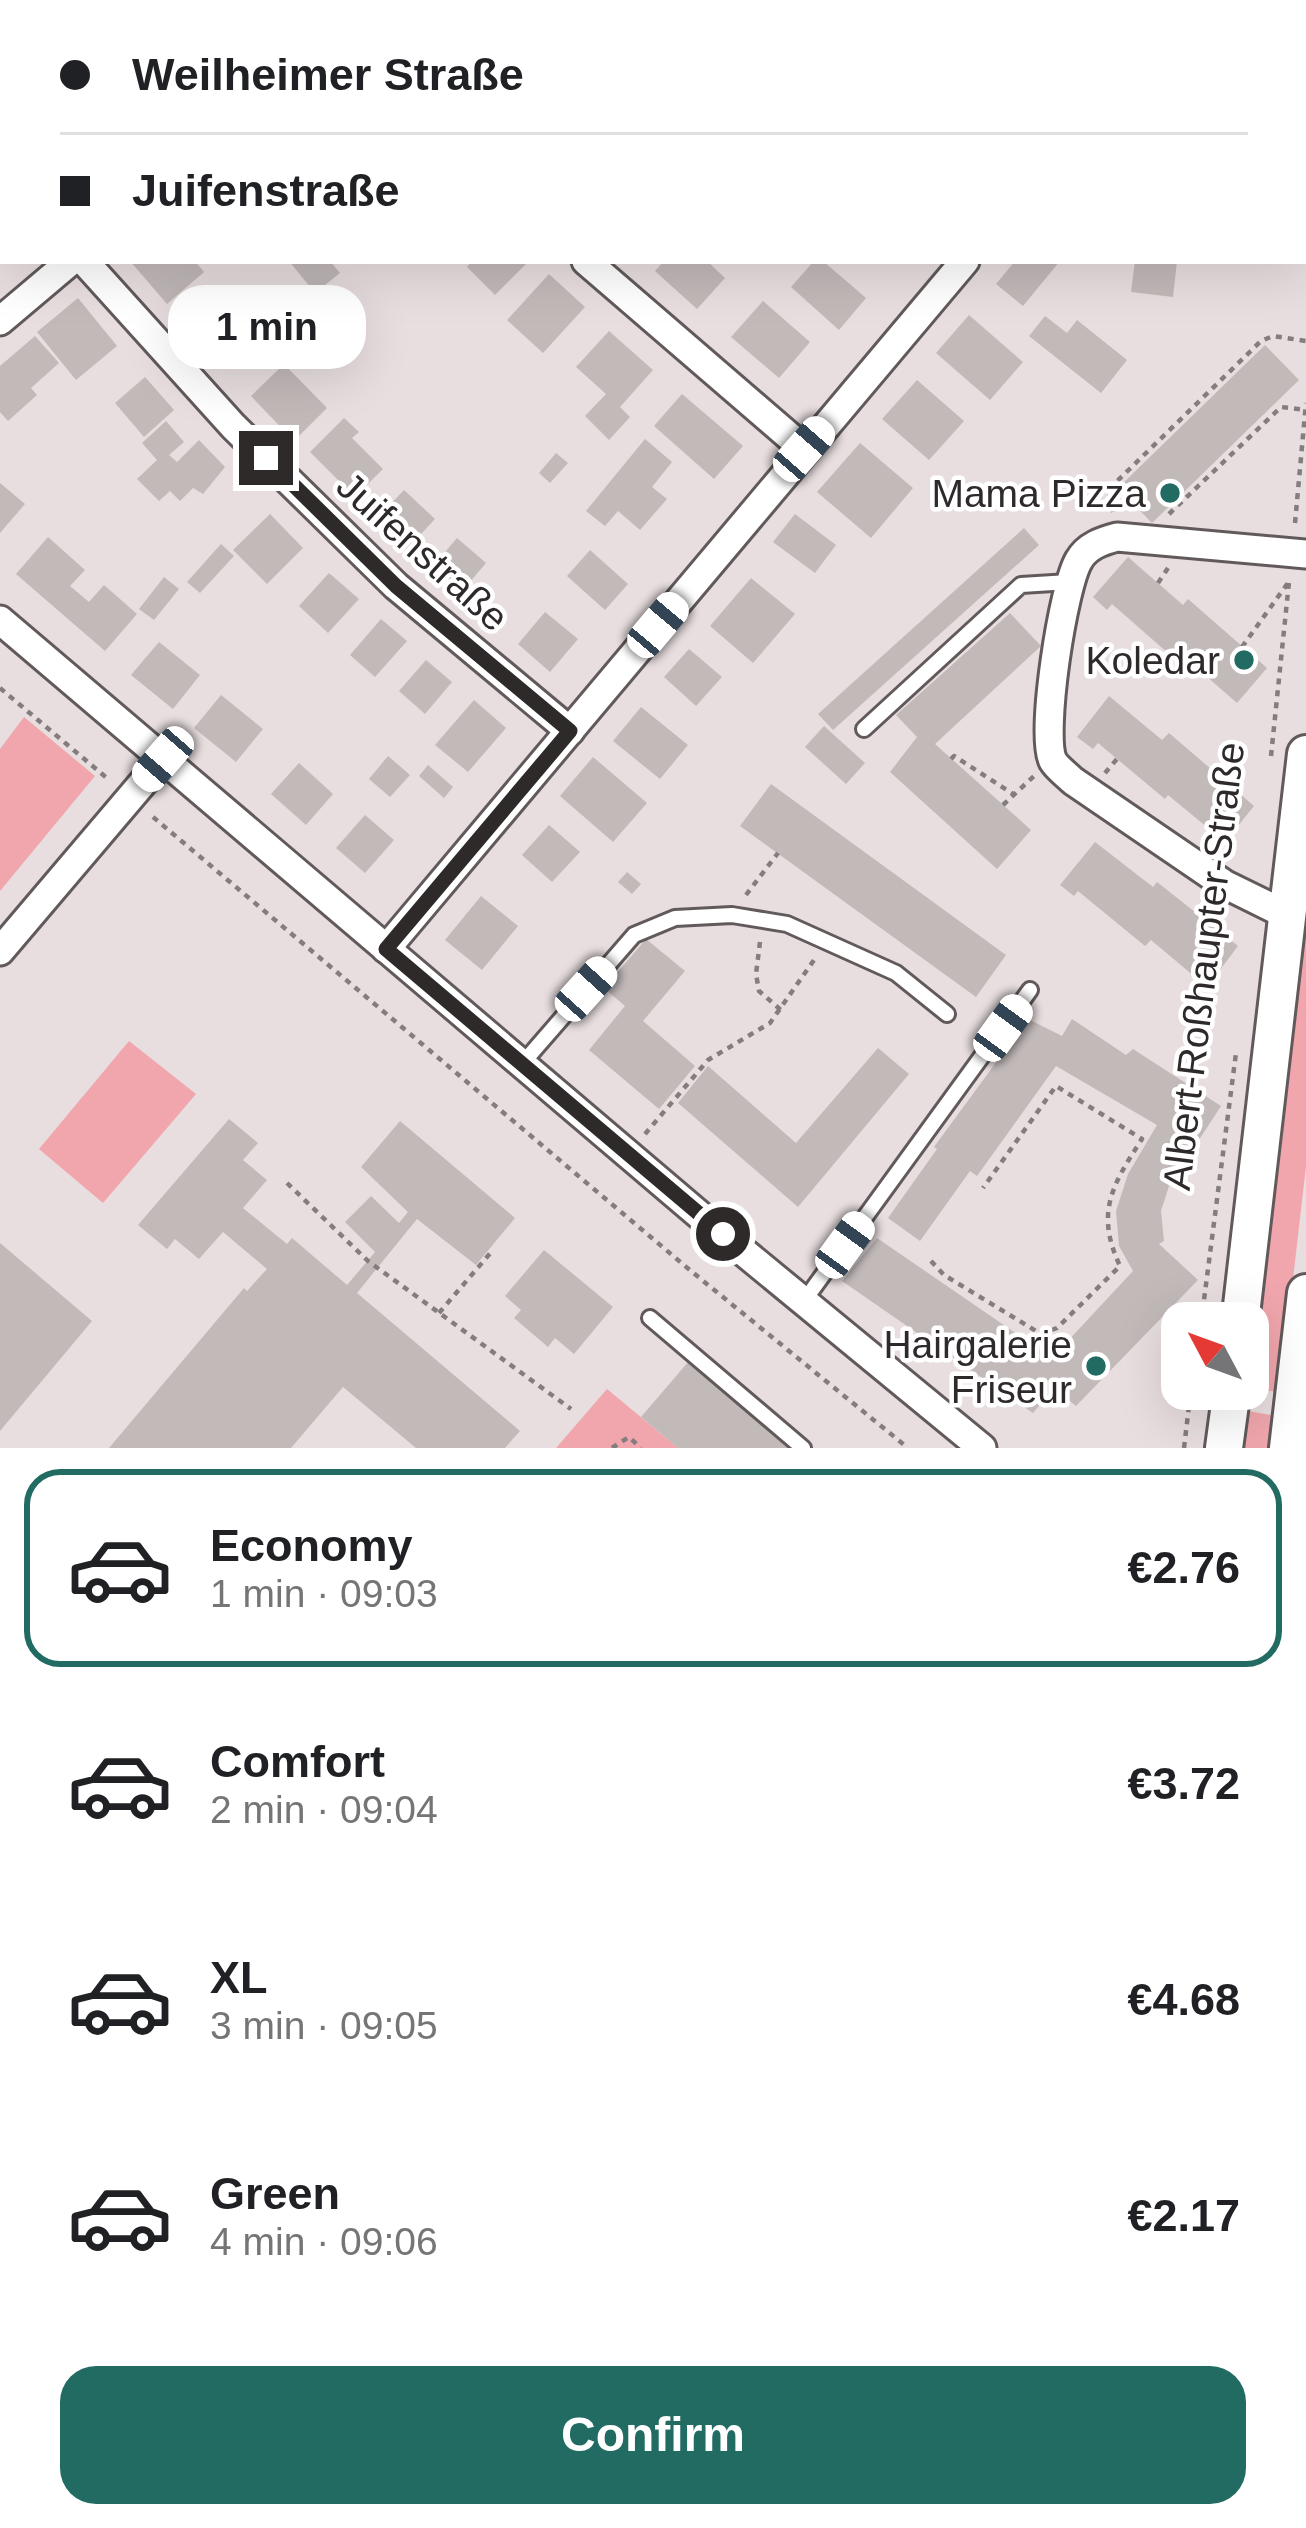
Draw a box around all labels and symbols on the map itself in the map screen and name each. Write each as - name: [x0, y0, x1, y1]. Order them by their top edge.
- callout: 1 min: [167, 284, 365, 368]
- car: [767, 410, 841, 488]
- route end: [239, 431, 293, 485]
- street label: Juifenstraße: [329, 464, 517, 639]
- place label: Mama Pizza: [931, 472, 1146, 515]
- marker: Mama Pizza: [1157, 480, 1183, 506]
- car: [621, 586, 695, 664]
- place label: Koledar: [1086, 639, 1220, 682]
- marker: Koledar: [1231, 647, 1257, 673]
- car: [126, 720, 200, 798]
- street label: Albert-Roßhaupter-Straße: [1155, 740, 1252, 1192]
- car: [549, 950, 623, 1028]
- car: [967, 988, 1039, 1068]
- car: [809, 1205, 881, 1285]
- route start: [696, 1207, 750, 1261]
- north arrow: [1161, 1302, 1269, 1410]
- place label: Hairgalerie Friseur: [883, 1323, 1072, 1411]
- marker: Hairgalerie Friseur: [1083, 1353, 1109, 1379]

